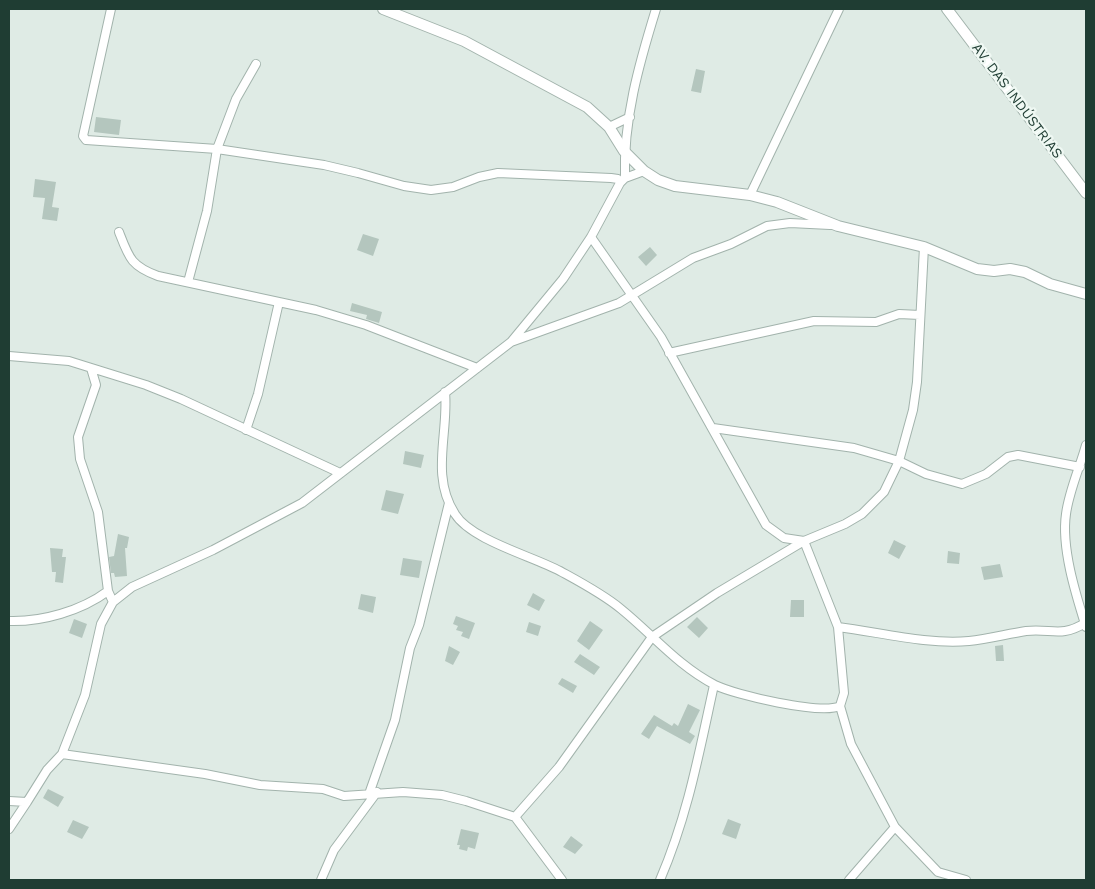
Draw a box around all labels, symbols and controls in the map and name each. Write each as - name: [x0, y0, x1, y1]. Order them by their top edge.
- street label: AV. DAS INDÚSTRIAS: [968, 40, 1066, 162]

